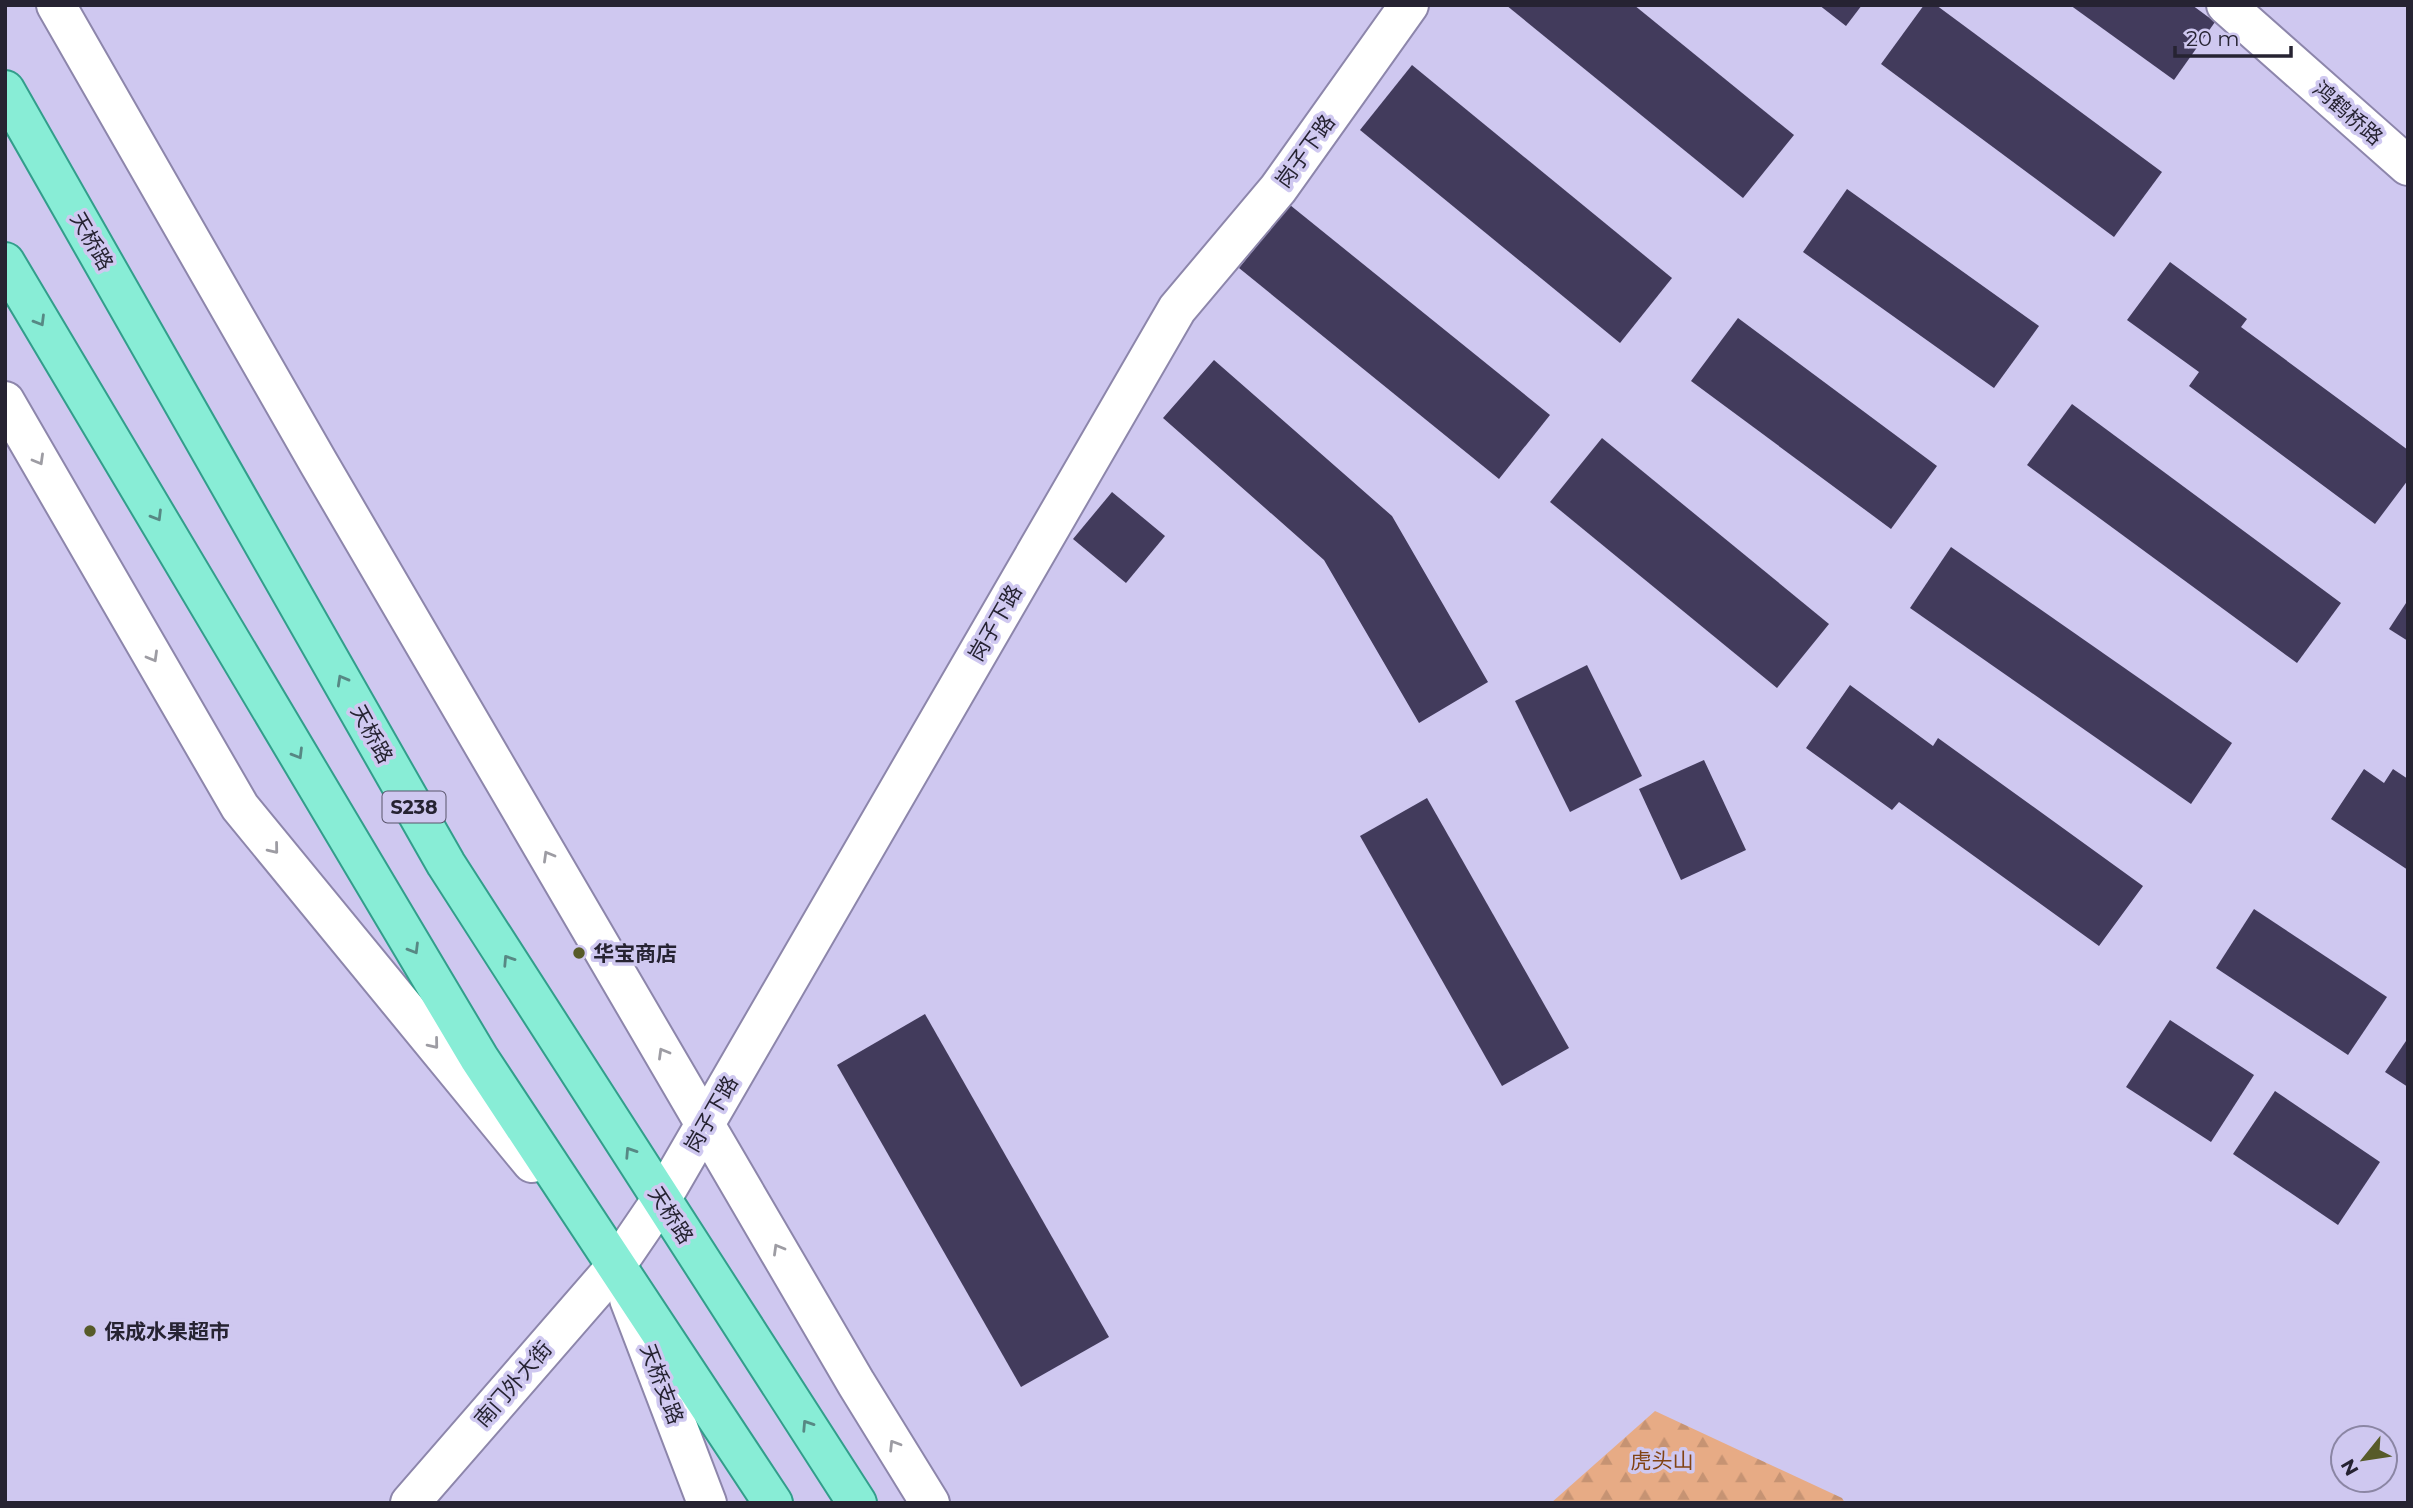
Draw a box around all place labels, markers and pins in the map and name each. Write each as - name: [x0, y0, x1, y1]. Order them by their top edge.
- place label: 华宝商店: [593, 941, 677, 966]
- marker: 华宝商店: [571, 945, 587, 961]
- place label: 保成水果超市: [104, 1319, 230, 1344]
- marker: 保成水果超市: [82, 1323, 98, 1339]

